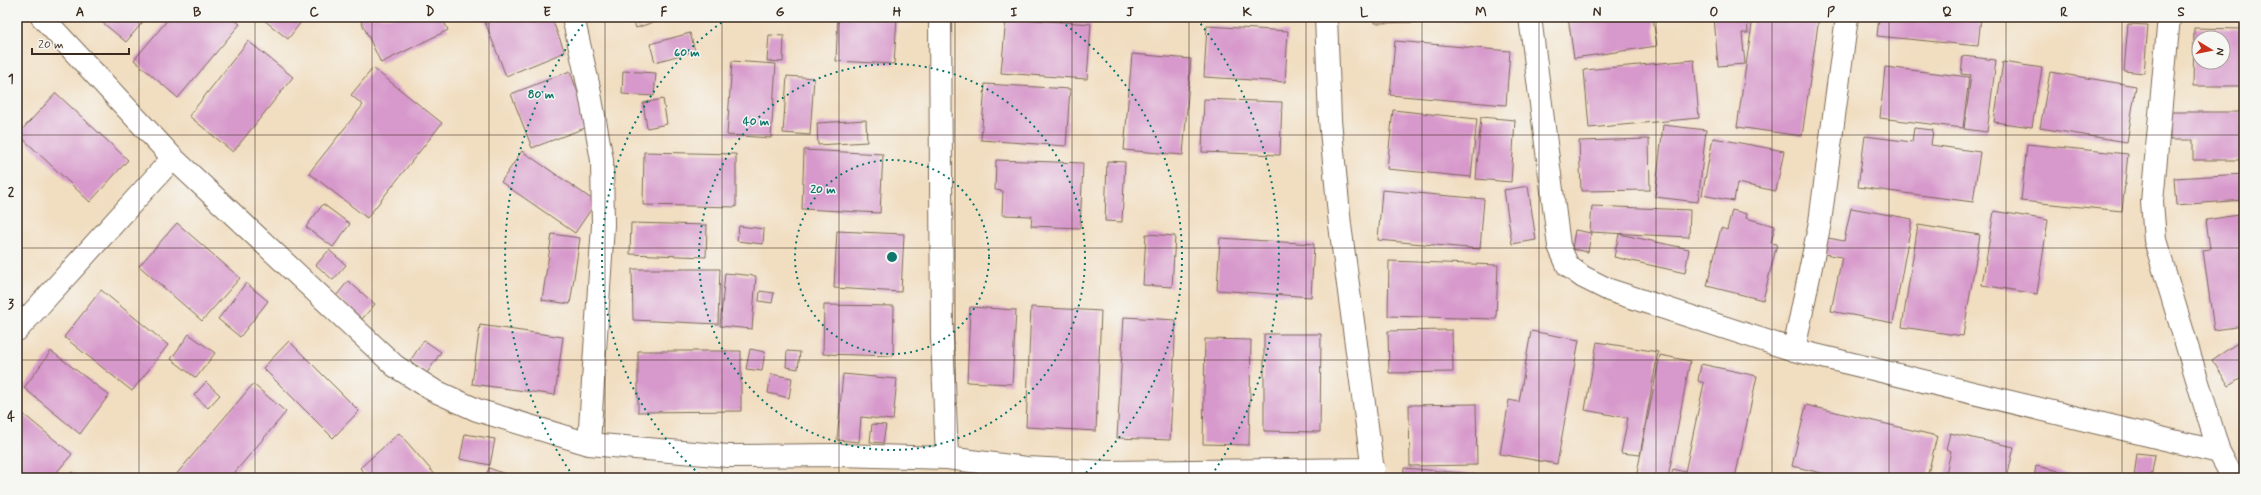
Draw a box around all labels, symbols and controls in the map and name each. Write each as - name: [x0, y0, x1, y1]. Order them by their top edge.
- text: A: [76, 4, 84, 21]
- text: B: [193, 4, 202, 21]
- text: C: [309, 4, 319, 21]
- text: D: [426, 4, 435, 21]
- text: E: [543, 4, 551, 21]
- text: F: [661, 4, 668, 21]
- text: G: [776, 4, 785, 21]
- text: H: [893, 4, 902, 21]
- text: I: [1011, 4, 1018, 21]
- text: J: [1126, 4, 1134, 21]
- text: K: [1242, 4, 1252, 21]
- text: L: [1360, 4, 1369, 21]
- text: M: [1475, 4, 1487, 21]
- text: N: [1593, 4, 1602, 21]
- text: O: [1710, 4, 1719, 21]
- text: P: [1827, 4, 1835, 21]
- text: Q: [1942, 4, 1952, 21]
- text: R: [2060, 4, 2068, 21]
- text: S: [2177, 4, 2185, 21]
- scale bar: [32, 30, 129, 56]
- north arrow: [2191, 30, 2231, 70]
- text: 20 m: [38, 37, 64, 53]
- text: 60 m: [674, 45, 700, 61]
- text: N: [2212, 47, 2227, 56]
- text: 1: [8, 71, 14, 88]
- text: 80 m: [528, 87, 555, 103]
- text: 40 m: [743, 114, 770, 130]
- text: 20 m: [810, 182, 836, 198]
- text: 2: [8, 184, 15, 201]
- centre of rings: [885, 250, 899, 264]
- text: 3: [8, 296, 14, 313]
- text: 4: [7, 409, 15, 426]

